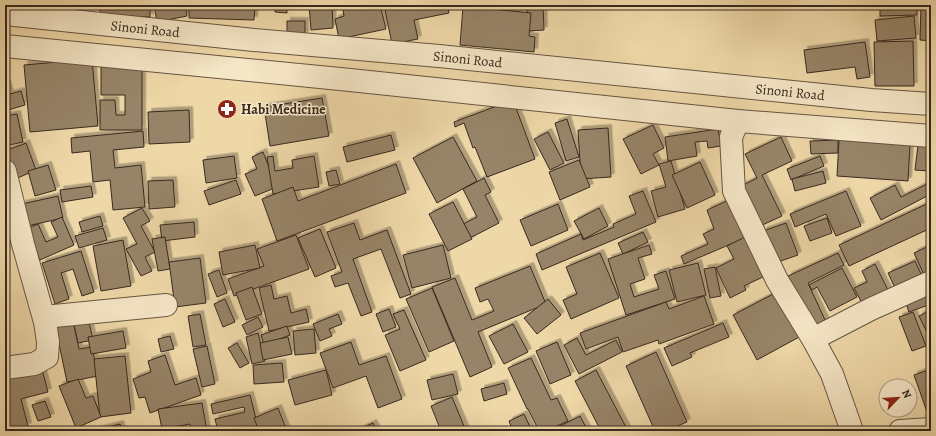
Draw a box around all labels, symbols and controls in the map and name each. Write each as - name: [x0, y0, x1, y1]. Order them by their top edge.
- street label: Sinoni Road: [110, 16, 181, 42]
- street label: Sinoni Road: [432, 46, 504, 72]
- street label: Sinoni Road: [755, 79, 826, 105]
- pharmacy icon: Habi Medicine: [216, 98, 238, 120]
- place label: Habi Medicine: [241, 100, 326, 119]
- north arrow: [878, 378, 918, 418]
- text: N: [898, 387, 915, 401]

